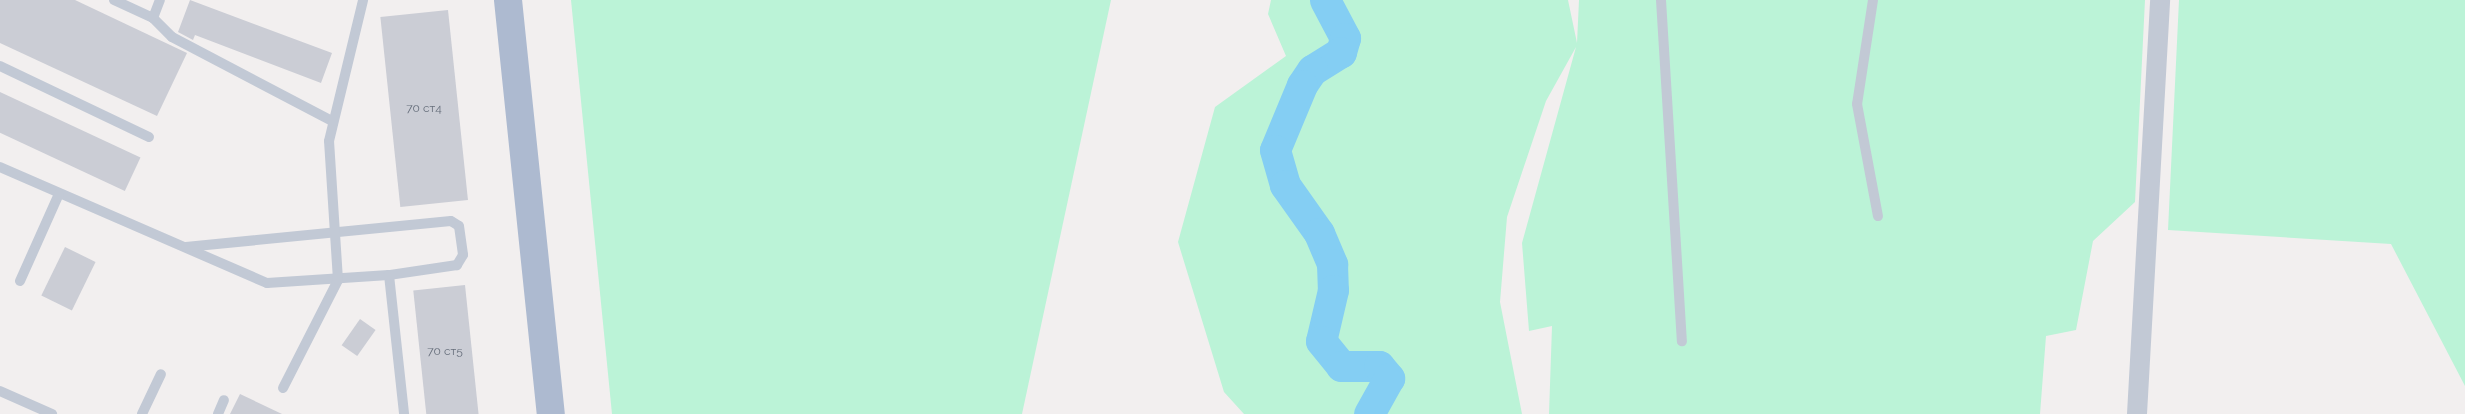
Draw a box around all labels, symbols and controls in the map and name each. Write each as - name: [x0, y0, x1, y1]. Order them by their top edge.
- house number: 70 ст4: [406, 102, 442, 116]
- house number: 70 ст5: [427, 345, 463, 359]

